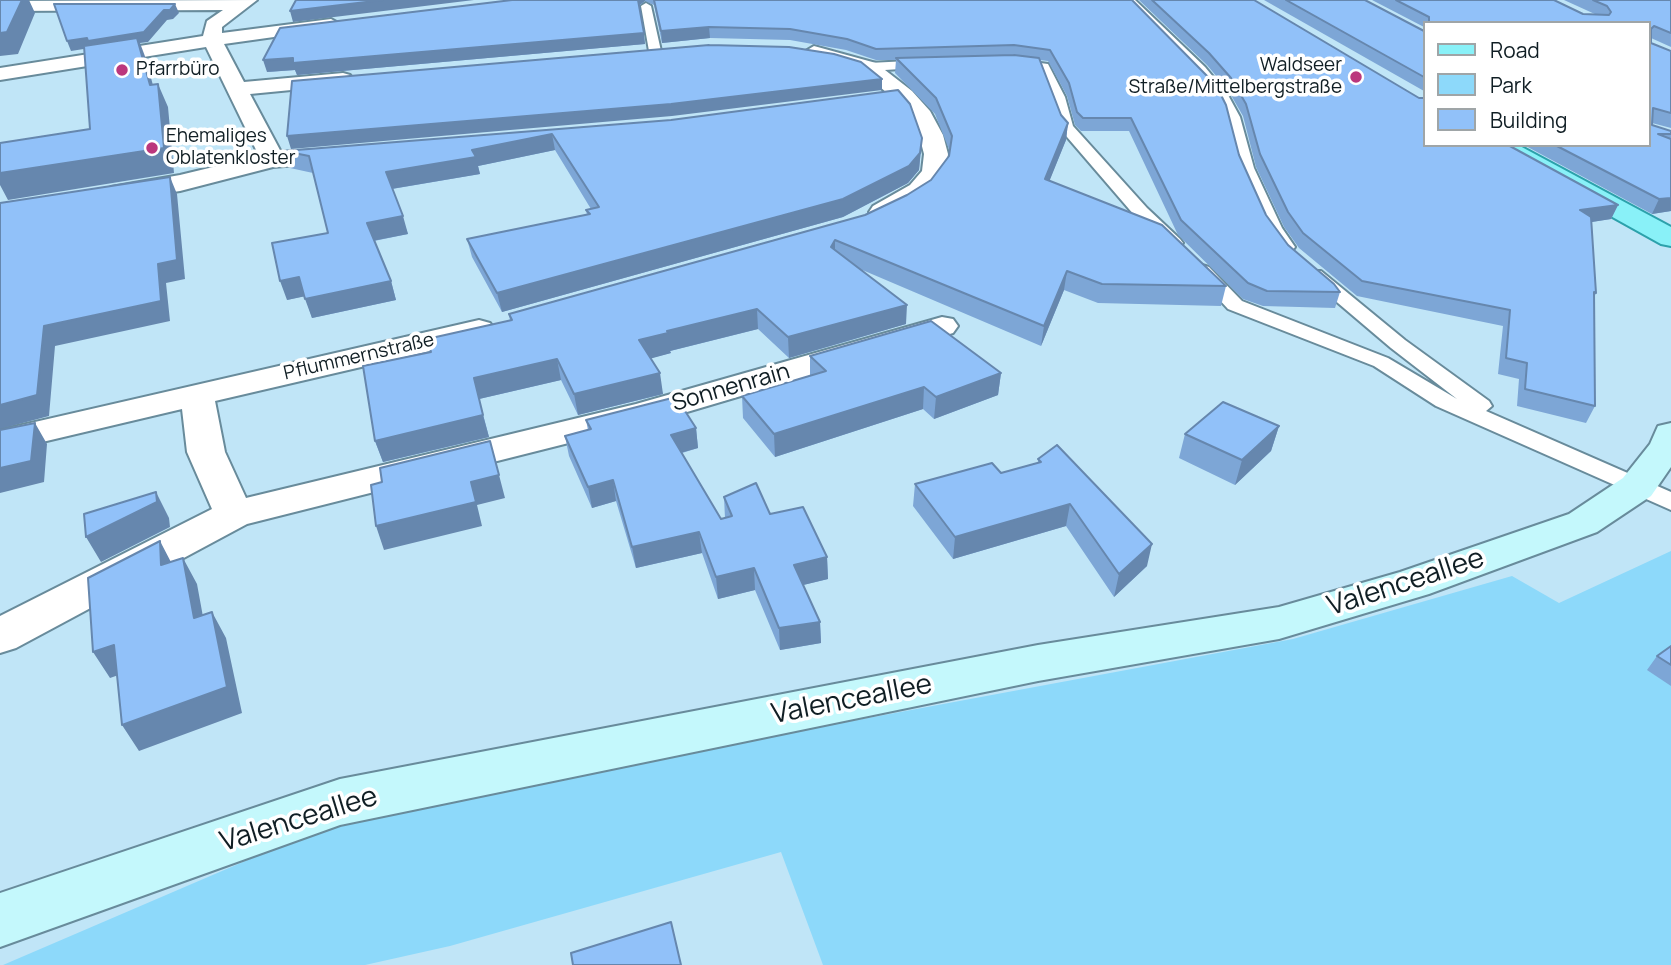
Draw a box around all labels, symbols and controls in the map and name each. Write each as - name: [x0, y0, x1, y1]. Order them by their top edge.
- legend: [1422, 21, 1650, 147]
- text: Road: [1490, 36, 1540, 64]
- place label: Waldseer Straße/Mittelbergstraße: [1129, 55, 1342, 99]
- place label: Pfarrbüro: [136, 59, 219, 81]
- marker: Pfarrbüro: [114, 62, 130, 78]
- marker: Waldseer Straße/Mittelbergstraße: [1348, 69, 1364, 85]
- text: Park: [1490, 71, 1532, 99]
- text: Building: [1490, 106, 1567, 134]
- place label: Ehemaliges Oblatenkloster: [166, 126, 295, 170]
- marker: Ehemaliges Oblatenkloster: [144, 140, 160, 156]
- street label: Pflummernstraße: [281, 329, 437, 385]
- street label: Sonnenrain: [669, 358, 793, 418]
- street label: Valenceallee: [1323, 542, 1489, 624]
- street label: Valenceallee: [769, 668, 935, 732]
- street label: Valenceallee: [216, 780, 382, 860]

